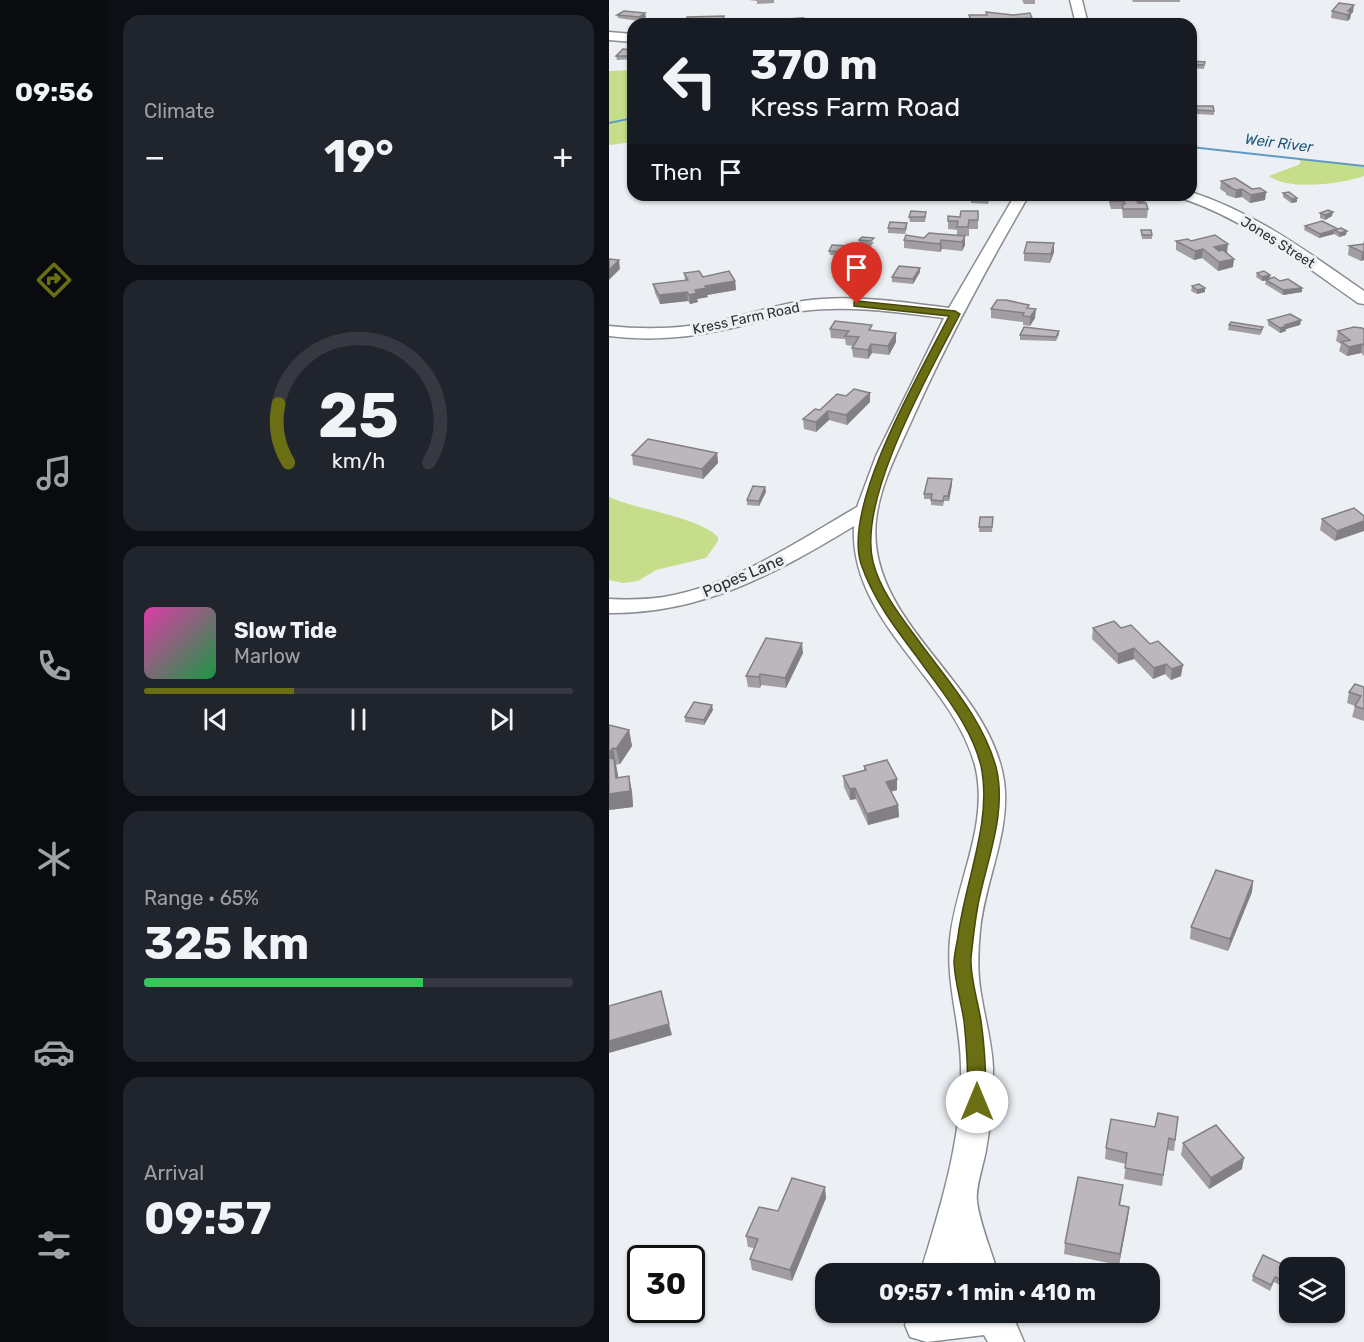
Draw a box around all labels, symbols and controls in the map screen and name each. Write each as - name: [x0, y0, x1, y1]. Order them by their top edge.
- text: 370 m: [750, 40, 878, 90]
- icon: left: [651, 42, 729, 120]
- text: 09:56: [15, 76, 93, 108]
- text: Kress Farm Road: [750, 91, 960, 123]
- text: Climate: [144, 99, 215, 123]
- text: 19°: [324, 130, 394, 183]
- water label: Weir River: [1244, 130, 1315, 156]
- text: −: [144, 137, 165, 176]
- text: +: [552, 137, 573, 176]
- icon: arrive: [714, 156, 747, 189]
- text: Then: [651, 159, 702, 186]
- street label: Jones Street: [1237, 213, 1318, 272]
- pin: [831, 242, 882, 304]
- icon: arrive: [840, 251, 873, 284]
- icon: directions: [33, 259, 75, 301]
- street label: Kress Farm Road: [691, 299, 801, 338]
- text: 25: [318, 379, 399, 453]
- text: km/h: [332, 448, 385, 473]
- icon: music: [33, 452, 75, 494]
- street label: Popes Lane: [700, 550, 787, 601]
- text: Slow Tide: [234, 617, 337, 644]
- text: Marlow: [234, 644, 301, 668]
- icon: phone: [33, 645, 75, 687]
- icon: previous: [199, 703, 232, 736]
- icon: pause: [342, 703, 375, 736]
- icon: next: [485, 703, 518, 736]
- icon: climate: [33, 838, 75, 880]
- text: Range · 65%: [144, 886, 259, 910]
- text: 325 km: [144, 917, 309, 970]
- icon: car: [33, 1031, 75, 1073]
- position arrow: [945, 1070, 1009, 1134]
- text: Arrival: [144, 1161, 204, 1185]
- text: 09:57: [144, 1192, 271, 1245]
- icon: filters: [33, 1224, 75, 1266]
- speed limit sign: 30: [627, 1245, 705, 1323]
- map controls: [1279, 1257, 1345, 1323]
- button: layers: [1279, 1257, 1345, 1323]
- text: 09:57 · 1 min · 410 m: [879, 1279, 1096, 1306]

